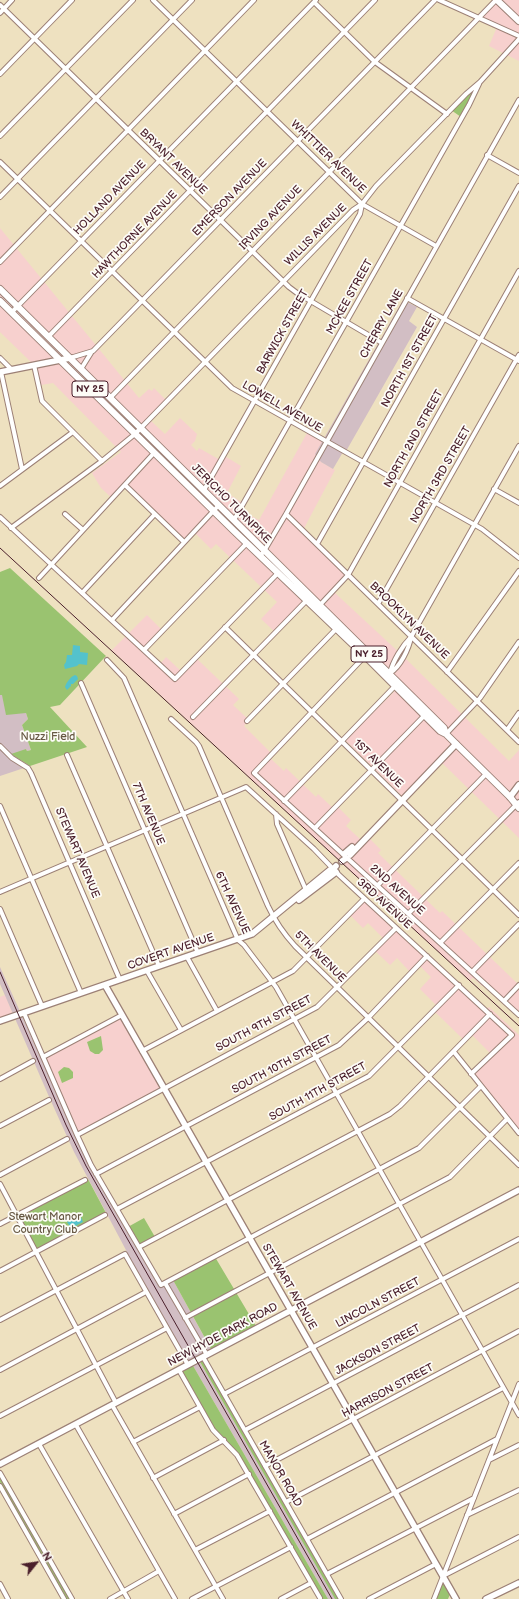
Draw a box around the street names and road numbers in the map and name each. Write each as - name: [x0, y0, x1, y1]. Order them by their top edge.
- street label: WHITTIER AVENUE: [288, 118, 368, 196]
- street label: BRYANT AVENUE: [136, 126, 210, 198]
- street label: EMERSON AVENUE: [190, 157, 270, 239]
- street label: HOLLAND AVENUE: [71, 158, 149, 238]
- street label: IRVING AVENUE: [237, 183, 305, 253]
- street label: HAWTHORNE AVENUE: [90, 188, 180, 282]
- street label: WILLIS AVENUE: [282, 201, 350, 269]
- street label: MCKEE STREET: [324, 257, 376, 337]
- street label: BARWICK STREET: [254, 287, 312, 377]
- street label: CHERRY LANE: [358, 287, 406, 361]
- street label: NORTH 1ST STREET: [379, 312, 441, 410]
- street label: LOWELL AVENUE: [240, 379, 324, 435]
- road number: NY 25: [72, 381, 108, 397]
- street label: NORTH 2ND STREET: [382, 388, 446, 490]
- street label: NORTH 3RD STREET: [408, 424, 474, 526]
- street label: JERICHO TURNPIKE: [188, 461, 274, 547]
- street label: BROOKLYN AVENUE: [366, 580, 452, 662]
- road number: NY 25: [351, 646, 387, 662]
- street label: 1ST AVENUE: [351, 737, 405, 791]
- street label: 7TH AVENUE: [129, 781, 167, 847]
- street label: STEWART AVENUE: [52, 806, 102, 900]
- street label: 2ND AVENUE: [367, 862, 427, 918]
- street label: 6TH AVENUE: [212, 870, 252, 936]
- street label: 3RD AVENUE: [354, 876, 414, 932]
- street label: 5TH AVENUE: [292, 929, 348, 985]
- street label: COVERT AVENUE: [126, 931, 216, 973]
- street label: SOUTH 9TH STREET: [214, 993, 314, 1055]
- street label: SOUTH 10TH STREET: [230, 1033, 334, 1097]
- street label: SOUTH 11TH STREET: [267, 1060, 369, 1124]
- street label: STEWART AVENUE: [259, 1242, 319, 1332]
- street label: LINCOLN STREET: [334, 1275, 422, 1331]
- street label: NEW HYDE PARK ROAD: [166, 1300, 280, 1370]
- street label: JACKSON STREET: [333, 1322, 423, 1378]
- street label: HARRISON STREET: [340, 1361, 436, 1421]
- street label: MANOR ROAD: [256, 1439, 304, 1509]

